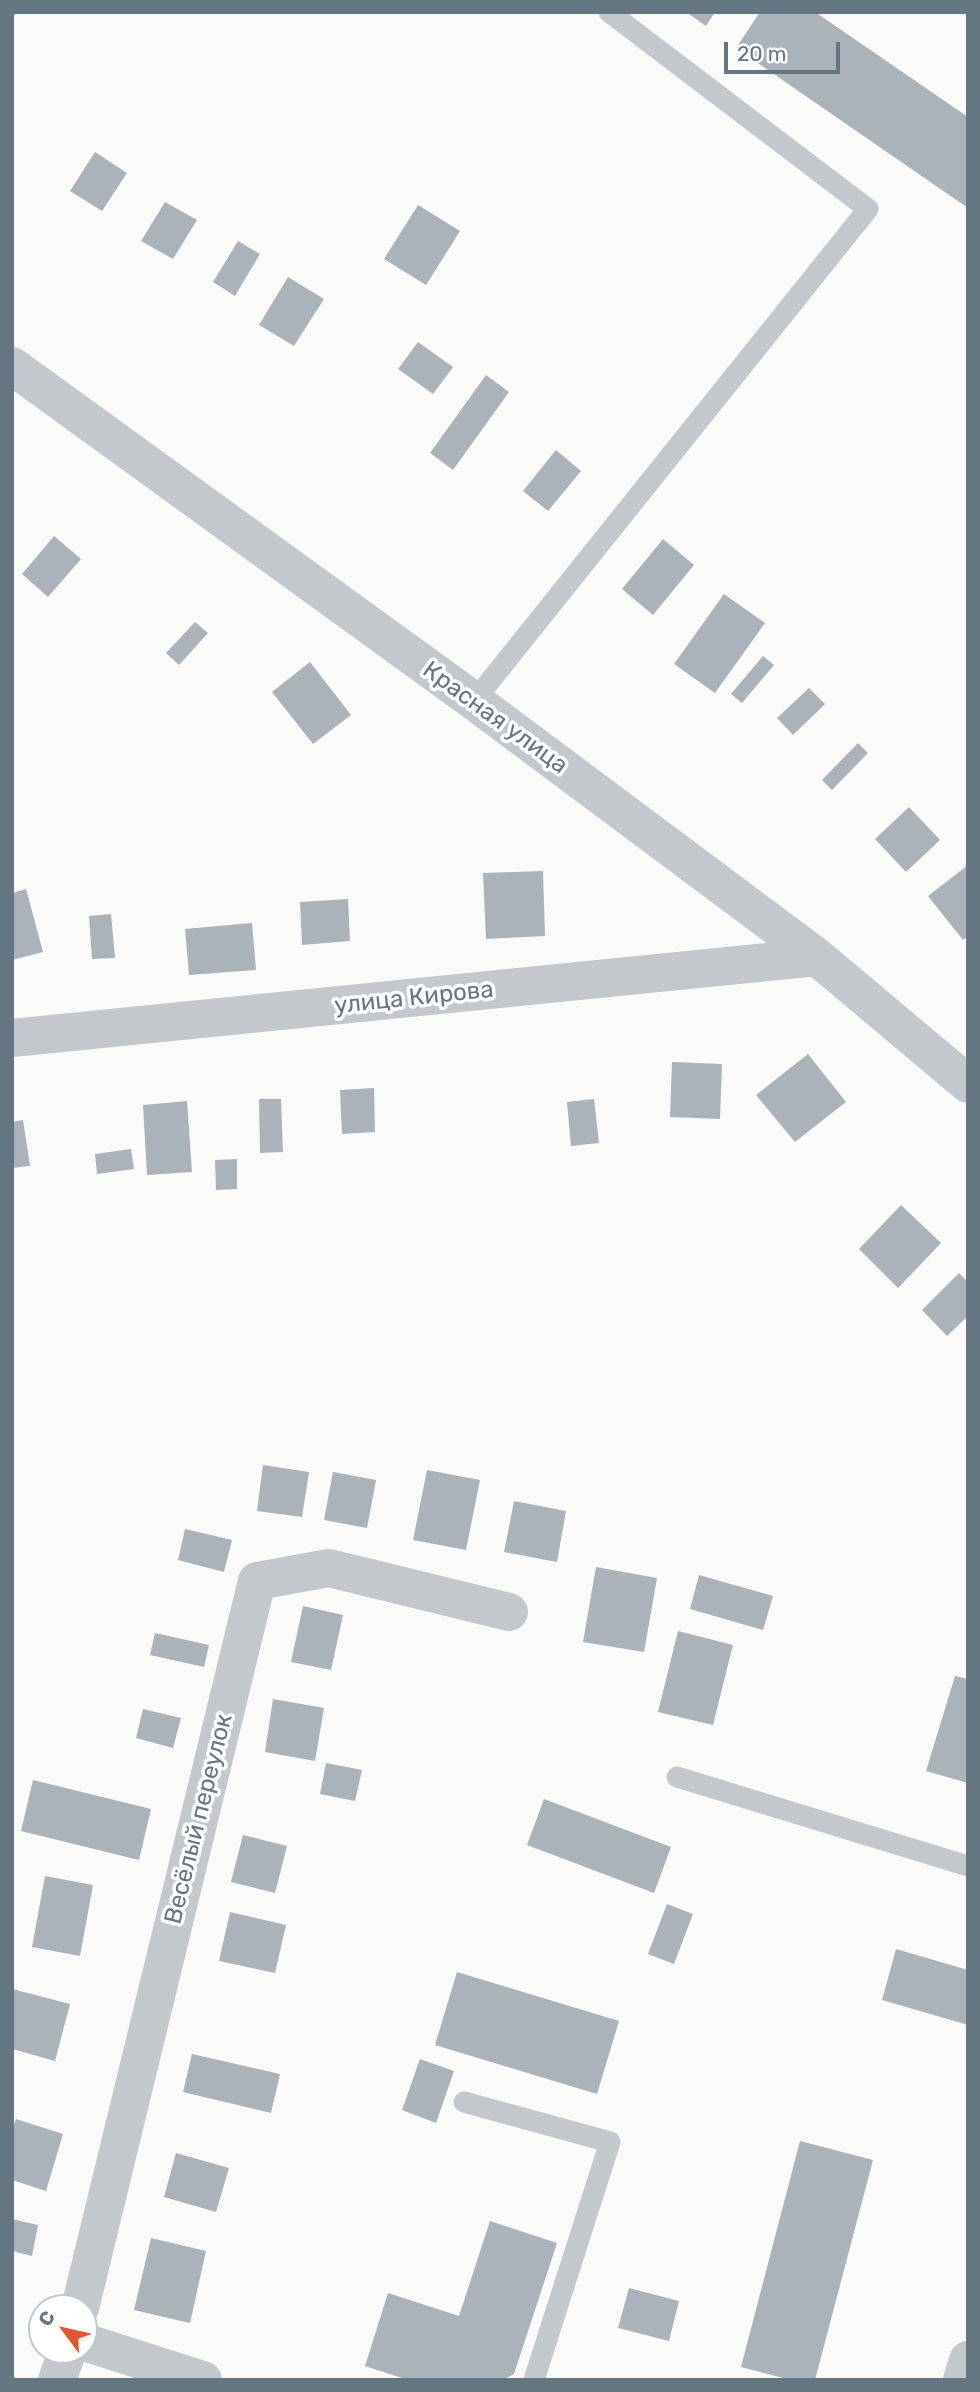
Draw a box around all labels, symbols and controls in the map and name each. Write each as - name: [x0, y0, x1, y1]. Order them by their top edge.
- scale bar: [728, 28, 844, 72]
- text: 20 m: [737, 41, 786, 66]
- street label: Красная улица: [417, 656, 573, 780]
- street label: улица Кирова: [333, 975, 495, 1021]
- street label: Весёлый переулок: [159, 1711, 239, 1927]
- north arrow: [28, 2294, 98, 2364]
- text: С: [33, 2307, 60, 2330]

